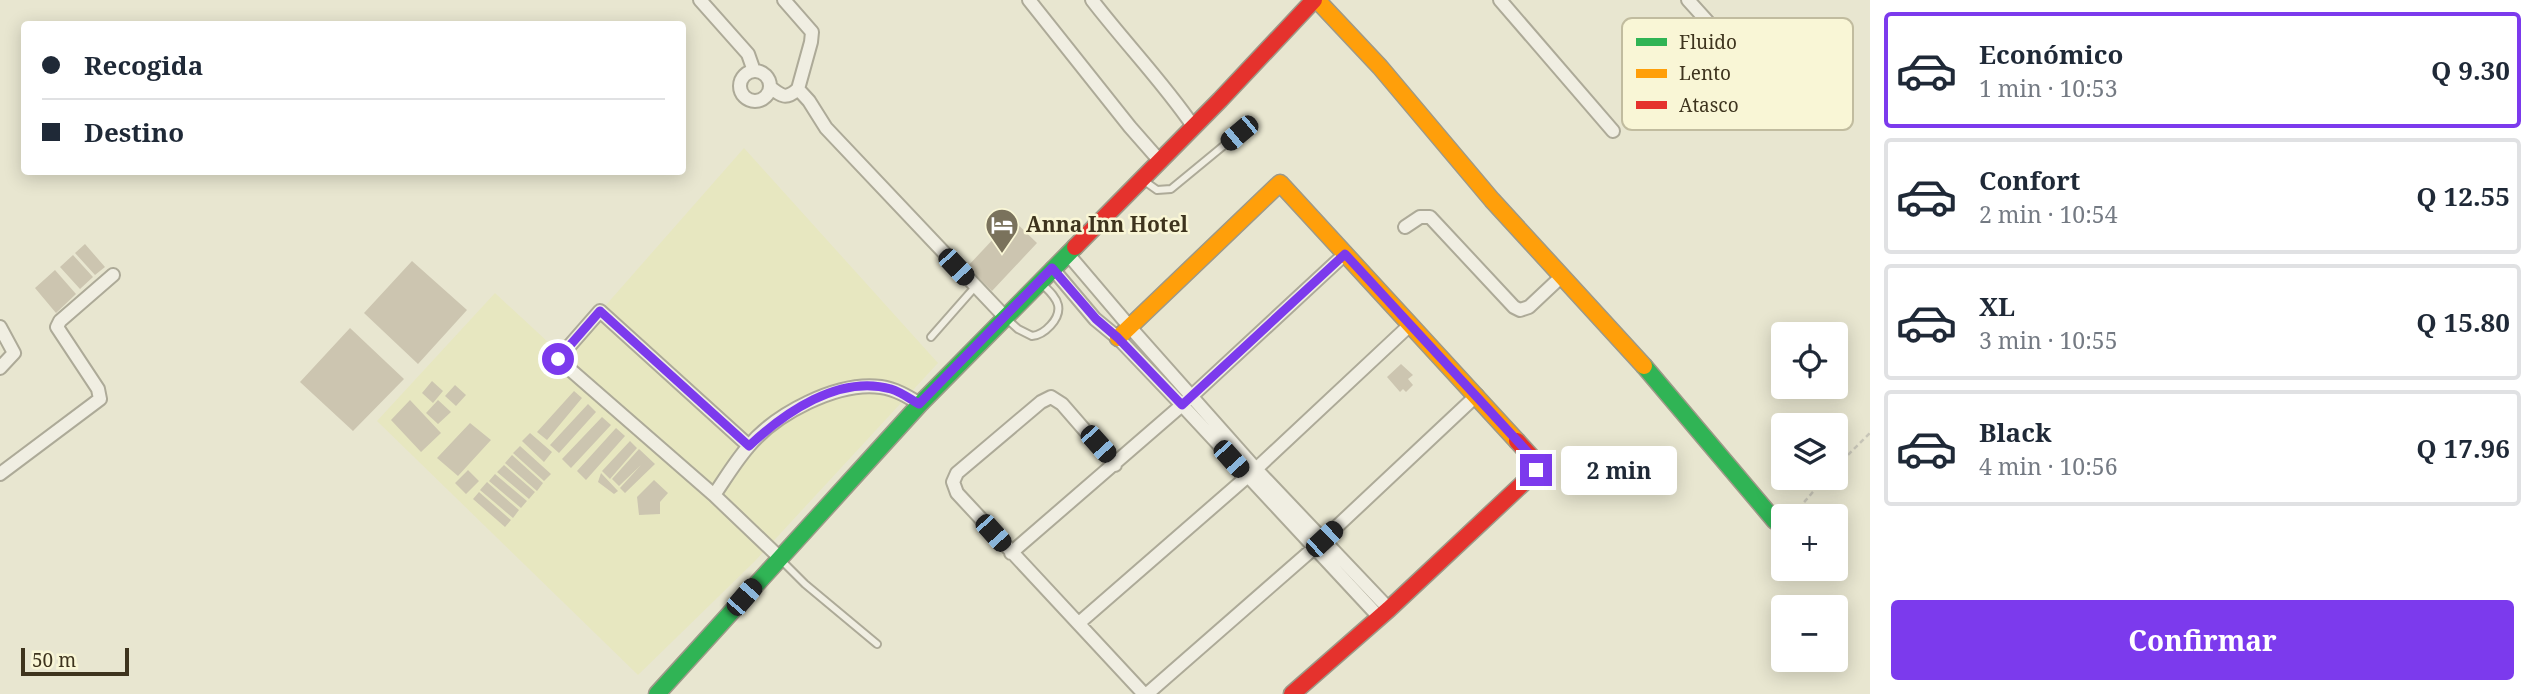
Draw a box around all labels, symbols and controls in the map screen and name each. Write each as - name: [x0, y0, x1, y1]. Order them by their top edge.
- legend: [1622, 18, 1853, 130]
- text: Fluido: [1679, 29, 1737, 55]
- text: Económico: [1979, 36, 2123, 72]
- icon: car: [1895, 39, 1958, 102]
- text: Recogida: [84, 47, 203, 83]
- text: Q 9.30: [2431, 52, 2510, 88]
- text: Lento: [1679, 60, 1731, 86]
- text: 1 min · 10:53: [1979, 72, 2117, 104]
- text: Atasco: [1679, 92, 1739, 118]
- car: [1217, 111, 1262, 155]
- text: Destino: [84, 114, 184, 150]
- text: Confort: [1979, 162, 2080, 198]
- icon: car: [1895, 165, 1958, 228]
- text: Q 12.55: [2416, 178, 2510, 214]
- text: 2 min · 10:54: [1979, 198, 2117, 230]
- hotel icon: Anna Inn Hotel: [983, 206, 1021, 255]
- place label: Anna Inn Hotel: [1026, 210, 1188, 238]
- car: [934, 244, 979, 290]
- text: XL: [1979, 288, 2015, 324]
- icon: car: [1895, 291, 1958, 354]
- text: Q 15.80: [2416, 304, 2510, 340]
- map controls: [1771, 322, 1848, 672]
- button: locate: [1771, 322, 1848, 399]
- text: 3 min · 10:55: [1979, 324, 2117, 356]
- route start: [542, 343, 574, 375]
- button: layers: [1771, 413, 1848, 490]
- text: Black: [1979, 414, 2052, 450]
- icon: car: [1895, 417, 1958, 480]
- car: [1077, 421, 1120, 467]
- text: Q 17.96: [2416, 430, 2510, 466]
- car: [1210, 436, 1253, 482]
- callout: 2 min: [1560, 446, 1676, 494]
- text: 4 min · 10:56: [1979, 450, 2117, 482]
- route end: [1520, 454, 1552, 486]
- text: 2 min: [1586, 454, 1652, 486]
- button: +: [1771, 504, 1848, 581]
- car: [972, 510, 1015, 556]
- car: [1302, 517, 1347, 561]
- car: [723, 574, 766, 620]
- button: −: [1771, 595, 1848, 672]
- button: Confirmar: [1891, 600, 2514, 680]
- scale bar: [21, 645, 130, 677]
- text: 50 m: [32, 647, 76, 673]

